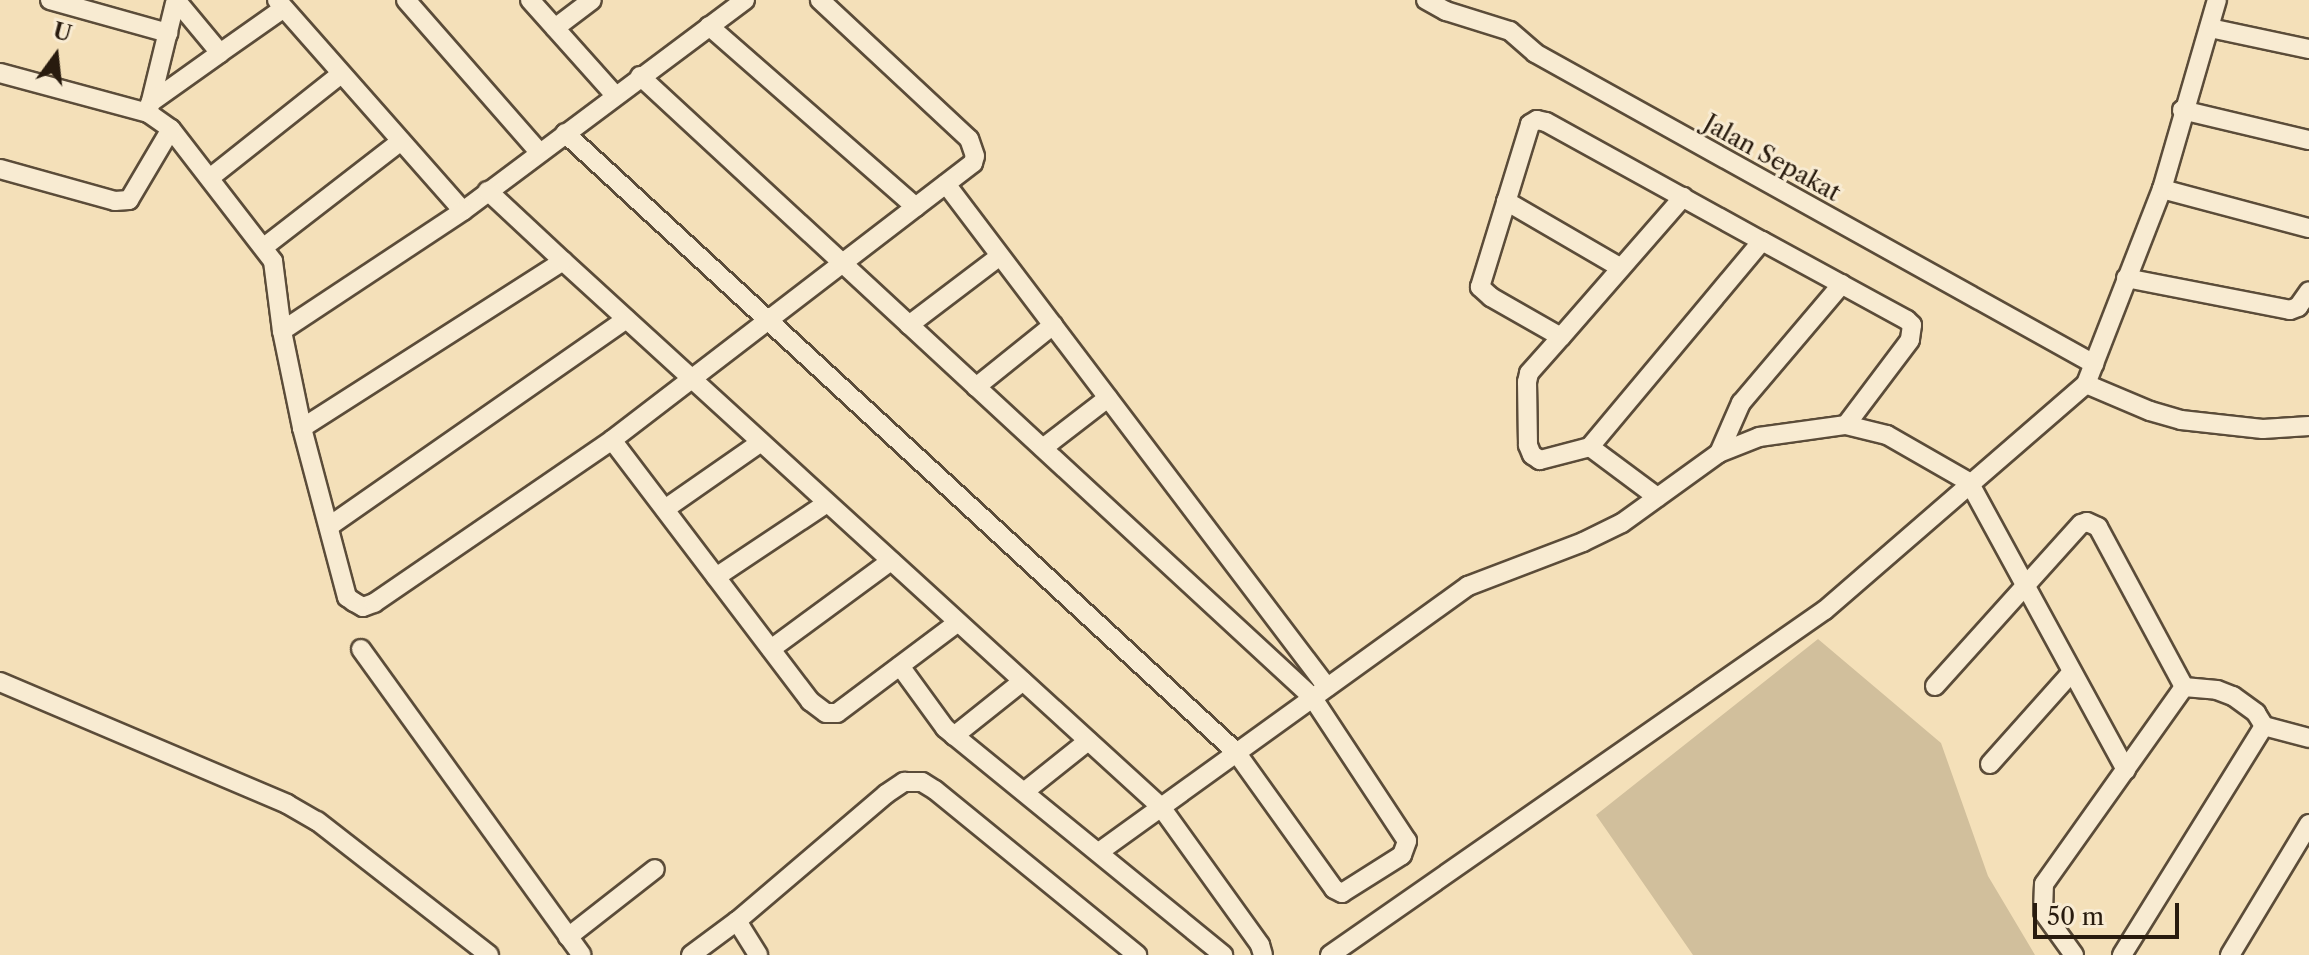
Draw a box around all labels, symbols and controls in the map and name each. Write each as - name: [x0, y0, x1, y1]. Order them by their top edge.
- north arrow: [16, 16, 96, 96]
- text: U: [50, 17, 74, 48]
- street label: Jalan Sepakat: [1699, 109, 1845, 207]
- scale bar: [2037, 887, 2183, 937]
- text: 50 m: [2047, 902, 2104, 931]

